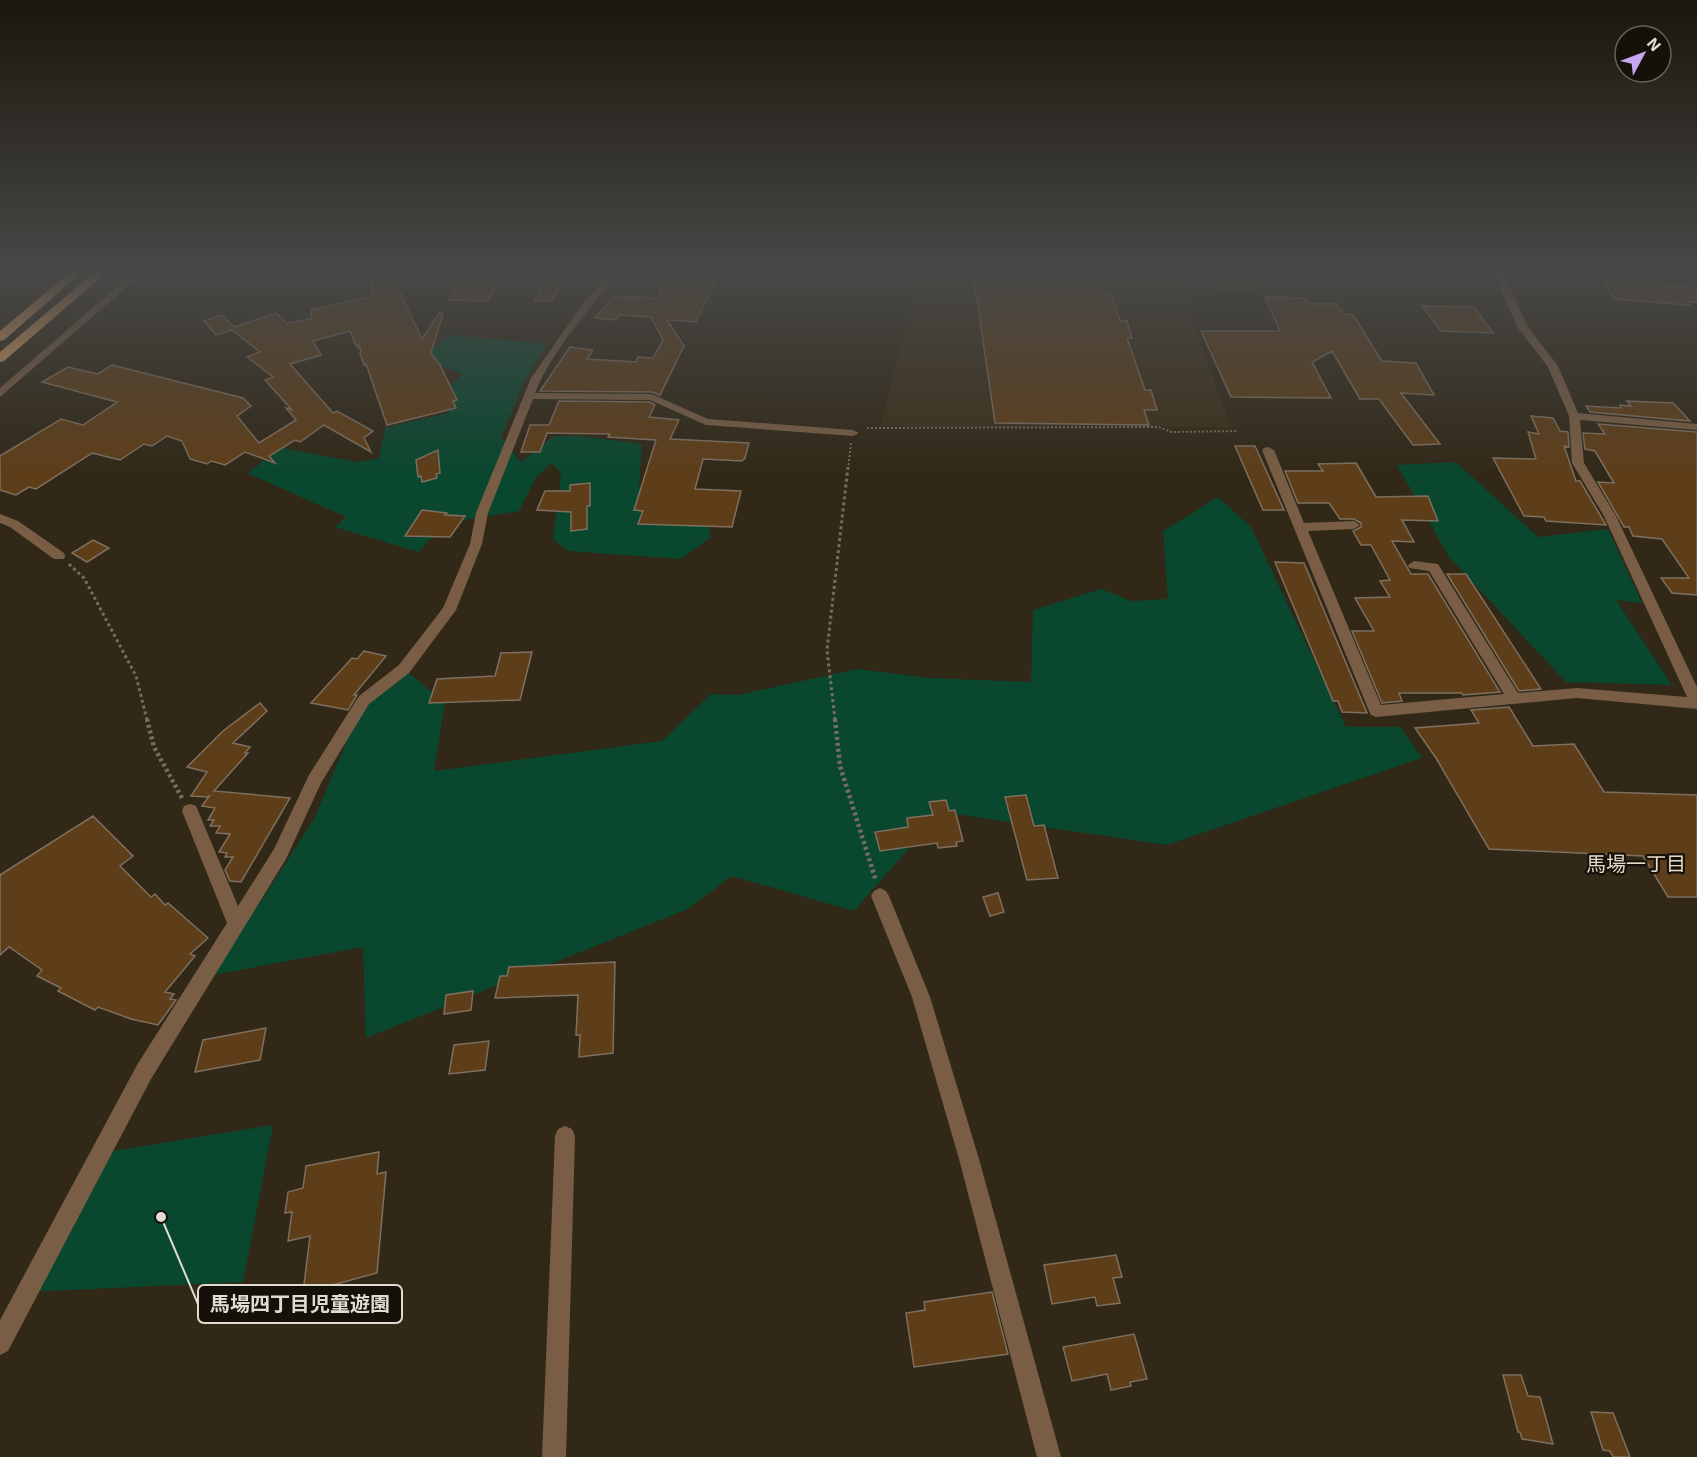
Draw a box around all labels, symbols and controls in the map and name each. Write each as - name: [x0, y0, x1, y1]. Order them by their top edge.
- north arrow: [1613, 24, 1673, 84]
- text: N: [1644, 33, 1666, 54]
- district label: 馬場一丁目: [1586, 851, 1686, 875]
- callout: 馬場四丁目児童遊園: [198, 1285, 402, 1323]
- text: 馬場四丁目児童遊園: [210, 1291, 390, 1315]

